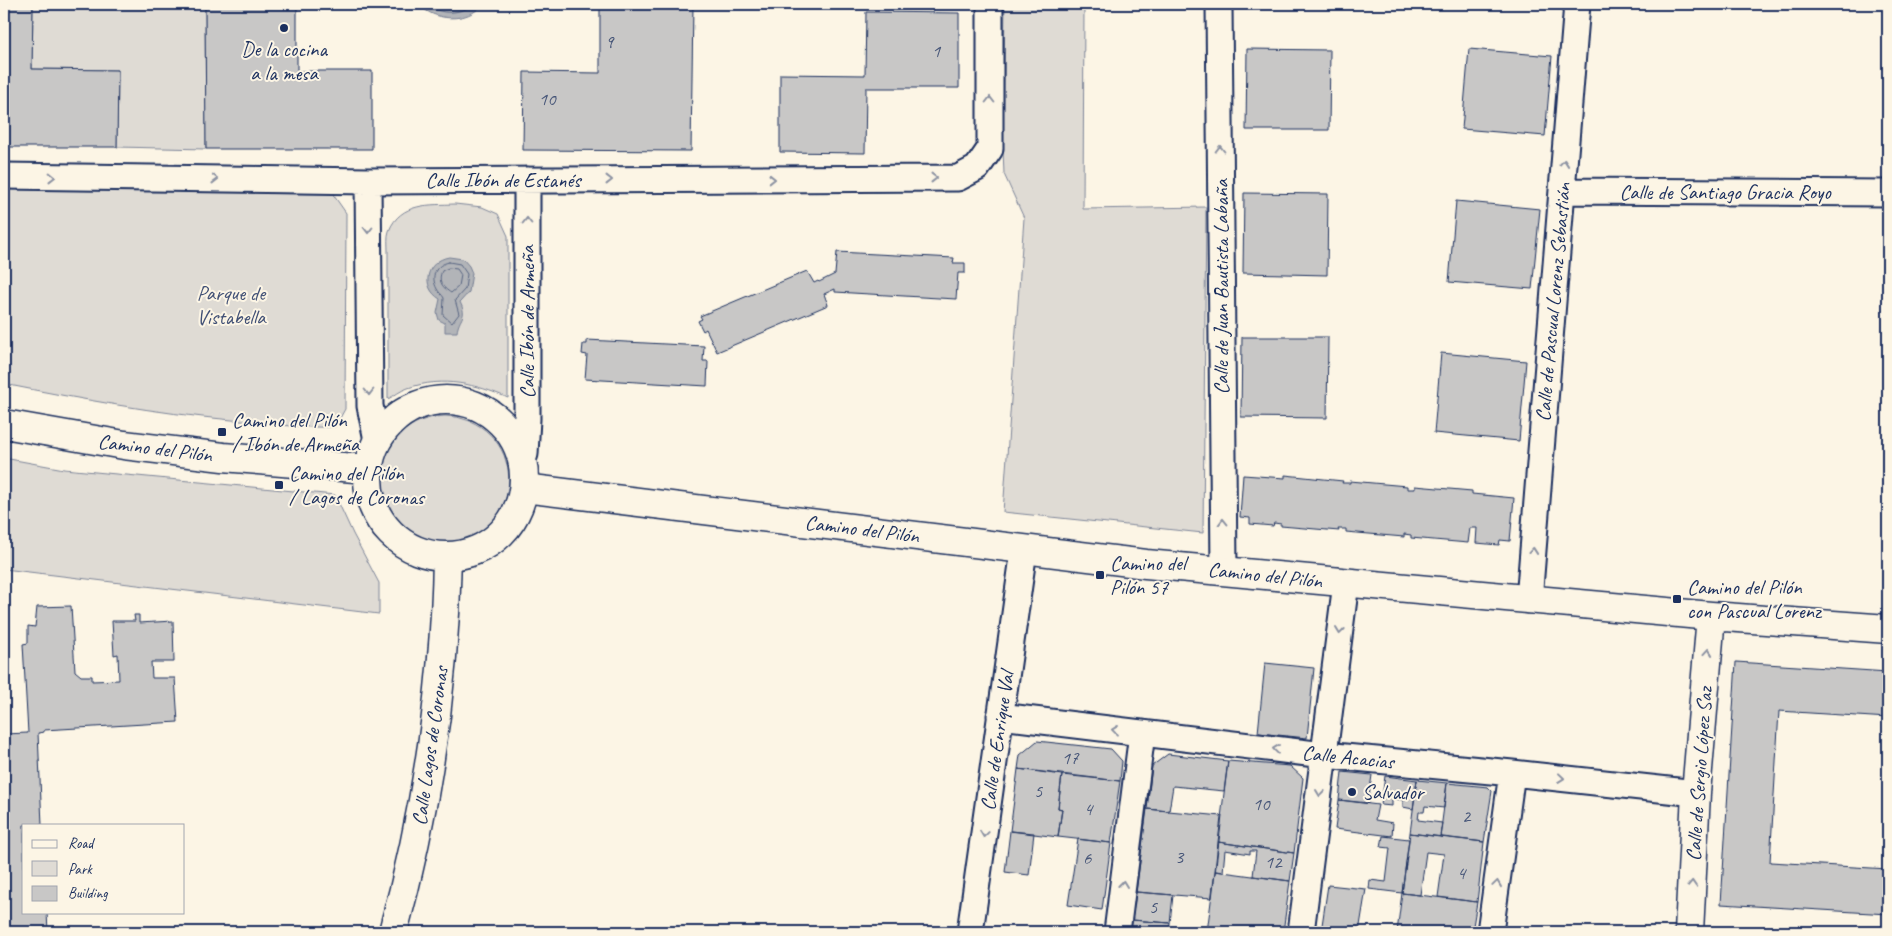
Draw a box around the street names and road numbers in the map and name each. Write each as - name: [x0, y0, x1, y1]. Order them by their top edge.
- street label: Calle Ibón de Estanés: [426, 167, 582, 193]
- street label: Calle de Juan Bautista Labaña: [1208, 178, 1234, 395]
- street label: Calle de Santiago Gracia Royo: [1619, 179, 1832, 205]
- street label: Calle de Pascual Lorenz Sebastián: [1530, 181, 1576, 422]
- street label: Calle Ibón de Armeña: [514, 244, 540, 399]
- street label: Camino del Pilón: [96, 428, 214, 468]
- street label: Camino del Pilón: [803, 509, 921, 549]
- street label: Camino del Pilón: [1207, 556, 1324, 594]
- street label: Calle Lagos de Coronas: [406, 663, 454, 827]
- street label: Calle de Enrique Val: [974, 667, 1020, 812]
- street label: Calle de Sergio López Saz: [1680, 685, 1718, 862]
- street label: Calle Acacias: [1301, 739, 1397, 775]

